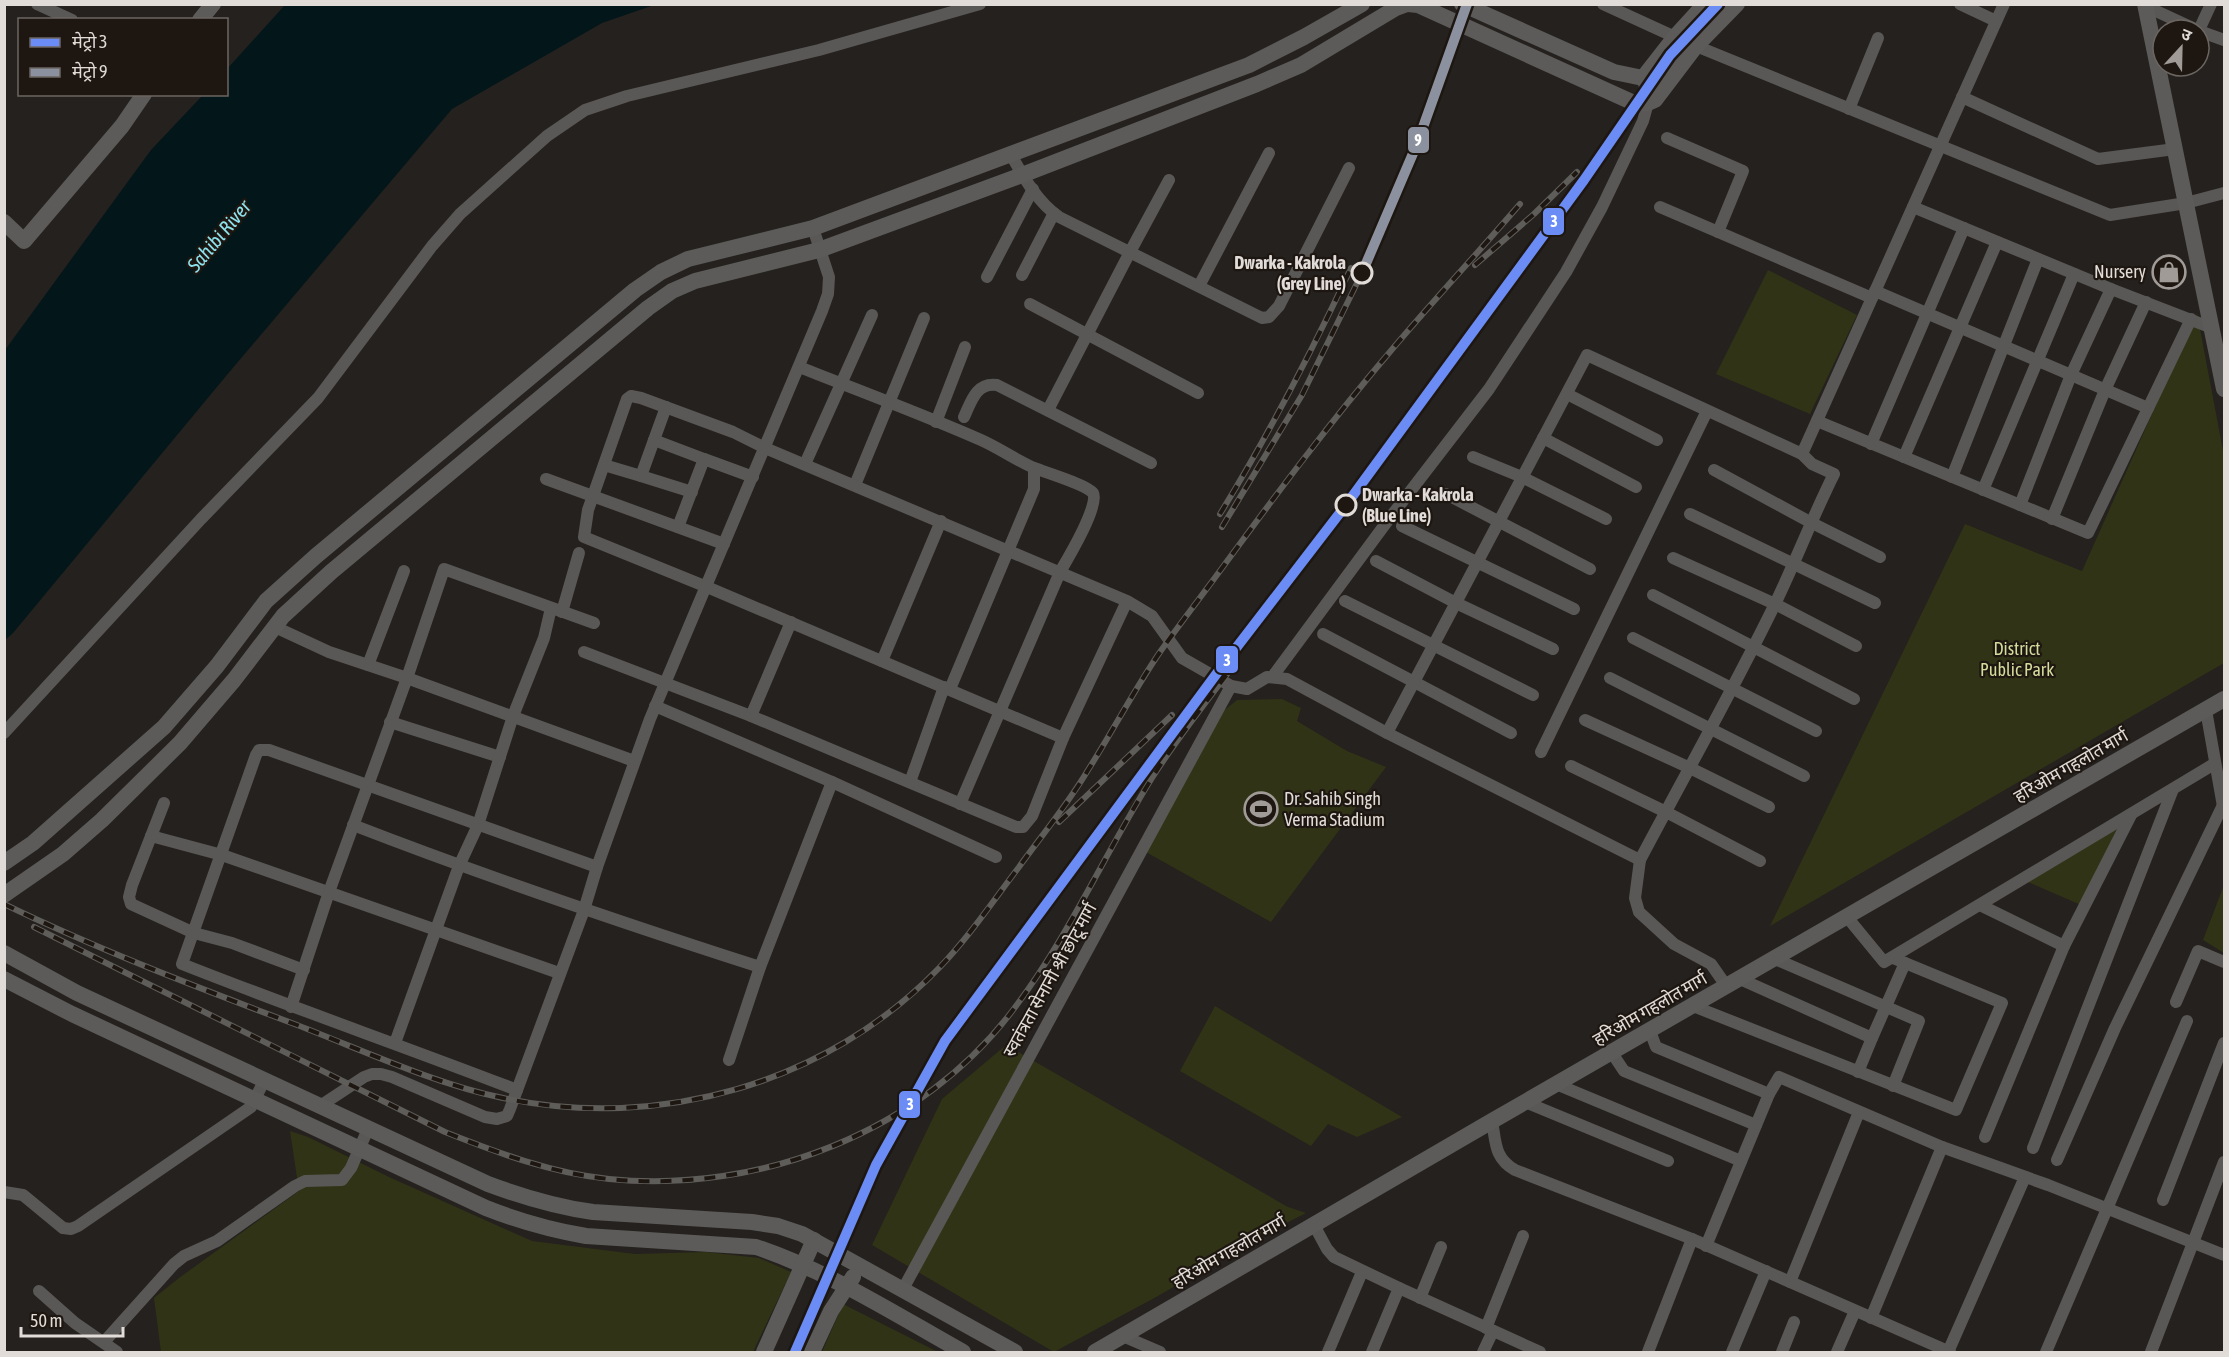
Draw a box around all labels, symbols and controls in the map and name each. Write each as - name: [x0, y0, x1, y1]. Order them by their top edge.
- legend: [18, 18, 228, 96]
- north arrow: [2151, 18, 2211, 78]
- text: उ: [2179, 24, 2195, 44]
- text: मेट्रो 3: [72, 31, 107, 52]
- text: मेट्रो 9: [72, 61, 107, 82]
- line badge: 9: [1407, 126, 1430, 154]
- text: 9: [1414, 131, 1422, 149]
- water label: Sahibi River: [181, 194, 256, 277]
- line badge: 3: [1542, 207, 1565, 236]
- text: 3: [1550, 212, 1558, 230]
- place label: Dwarka - Kakrola (Grey Line): [1234, 252, 1346, 294]
- shop icon: Nursery: [2151, 254, 2187, 290]
- place label: Nursery: [2094, 261, 2146, 282]
- marker: Dwarka - Kakrola (Grey Line): [1351, 262, 1373, 284]
- place label: Dwarka - Kakrola (Blue Line): [1362, 484, 1474, 526]
- marker: Dwarka - Kakrola (Blue Line): [1335, 494, 1357, 516]
- park label: District Public Park: [1980, 638, 2054, 680]
- line badge: 3: [1215, 645, 1239, 674]
- text: 3: [1223, 651, 1231, 669]
- street label: हरिओम गहलोत मार्ग: [2010, 724, 2132, 807]
- place label: Dr. Sahib Singh Verma Stadium: [1284, 788, 1385, 830]
- sports icon: Dr. Sahib Singh Verma Stadium: [1243, 791, 1279, 827]
- street label: स्वतंत्रता सेनानी श्री छोटू मार्ग: [998, 898, 1103, 1061]
- street label: हरिओम गहलोत मार्ग: [1589, 967, 1711, 1050]
- line badge: 3: [898, 1090, 921, 1119]
- text: 3: [906, 1095, 914, 1113]
- street label: हरिओम गहलोत मार्ग: [1168, 1210, 1290, 1293]
- scale bar: [21, 1300, 123, 1338]
- text: 50 m: [30, 1310, 62, 1331]

